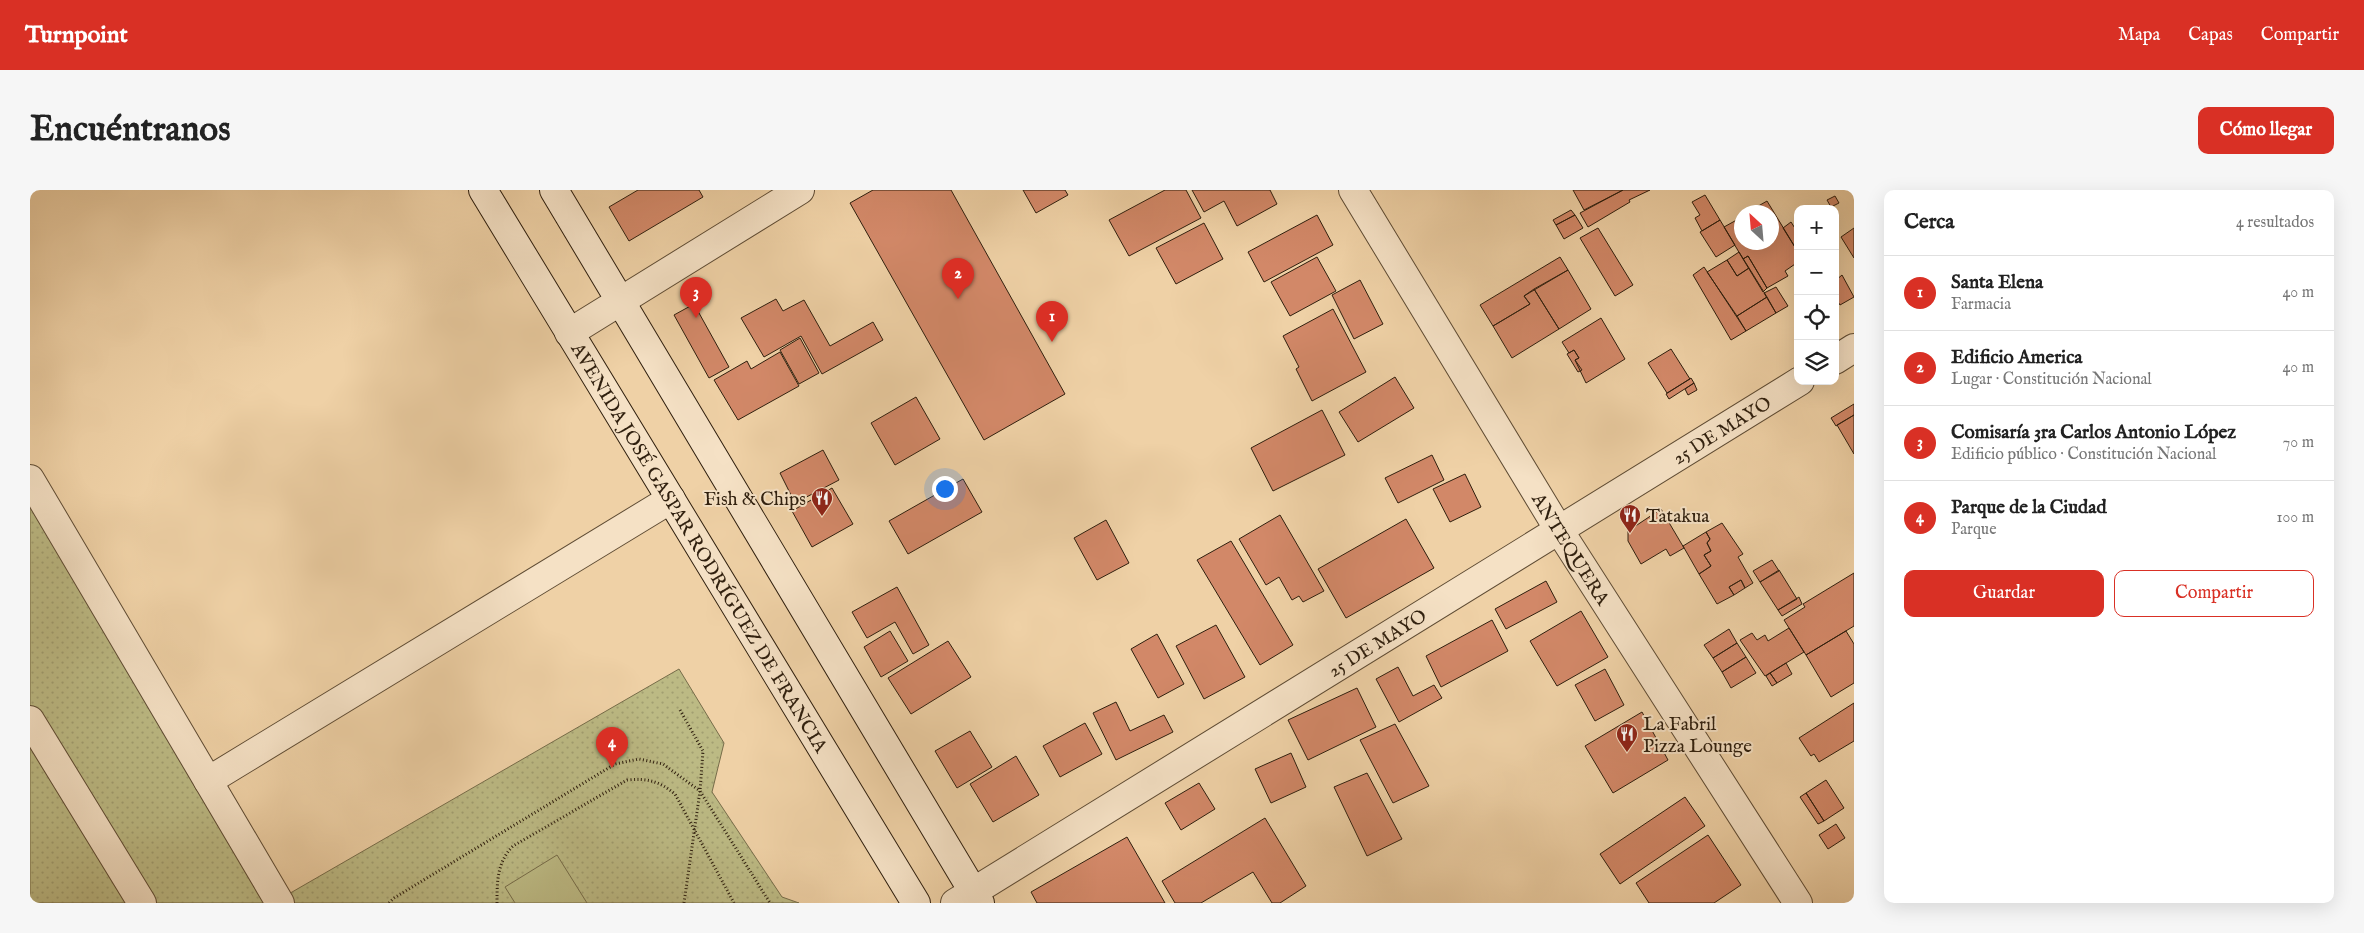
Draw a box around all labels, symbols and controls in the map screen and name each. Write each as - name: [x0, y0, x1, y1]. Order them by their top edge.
- text: Turnpoint: [25, 20, 128, 51]
- text: Mapa: [2118, 24, 2160, 47]
- text: Capas: [2188, 24, 2233, 47]
- text: Compartir: [2261, 24, 2339, 47]
- button: Cómo llegar: [2198, 107, 2334, 154]
- text: Encuéntranos: [30, 108, 230, 153]
- north arrow: [1734, 205, 1779, 250]
- map controls: [1794, 205, 1839, 385]
- button: +: [1794, 205, 1839, 250]
- text: Cerca: [1904, 209, 1954, 236]
- text: 4 resultados: [2236, 213, 2314, 233]
- button: −: [1794, 250, 1839, 295]
- pin: 2: [942, 258, 974, 299]
- text: Santa Elena: [1951, 271, 2043, 295]
- pin: 3: [680, 277, 712, 318]
- text: 1: [1917, 283, 1923, 303]
- text: 40 m: [2282, 283, 2314, 303]
- button: locate: [1794, 295, 1839, 340]
- text: Farmacia: [1951, 295, 2011, 315]
- pin: 1: [1036, 301, 1068, 342]
- street label: AVENIDA JOSÉ GASPAR RODRÍGUEZ DE FRANCIA: [564, 338, 832, 759]
- button: layers: [1794, 340, 1839, 385]
- text: Edificio America: [1951, 346, 2083, 370]
- text: 2: [1916, 358, 1924, 378]
- text: 40 m: [2282, 358, 2314, 378]
- text: Lugar · Constitución Nacional: [1951, 370, 2152, 390]
- street label: 25 DE MAYO: [1669, 392, 1776, 471]
- text: Comisaría 3ra Carlos Antonio López: [1951, 421, 2236, 445]
- text: 3: [1917, 433, 1923, 453]
- text: 70 m: [2283, 433, 2314, 453]
- text: Edificio público · Constitución Nacional: [1951, 445, 2216, 465]
- your location: [932, 476, 958, 502]
- restaurant icon: Fish & Chips: [810, 486, 834, 517]
- place label: Fish & Chips: [704, 488, 806, 512]
- street label: ANTEQUERA: [1525, 488, 1615, 611]
- text: Parque de la Ciudad: [1951, 496, 2107, 520]
- restaurant icon: Tatakua: [1618, 503, 1642, 534]
- place label: Tatakua: [1646, 505, 1710, 529]
- text: 4: [1916, 508, 1924, 528]
- text: 100 m: [2277, 508, 2314, 528]
- text: Parque: [1951, 520, 1997, 540]
- button: Guardar: [1904, 570, 2104, 617]
- button: Compartir: [2114, 570, 2314, 617]
- street label: 25 DE MAYO: [1324, 604, 1432, 683]
- place label: La Fabril Pizza Lounge: [1643, 713, 1752, 759]
- restaurant icon: La Fabril Pizza Lounge: [1615, 722, 1639, 753]
- pin: 4: [596, 727, 628, 768]

